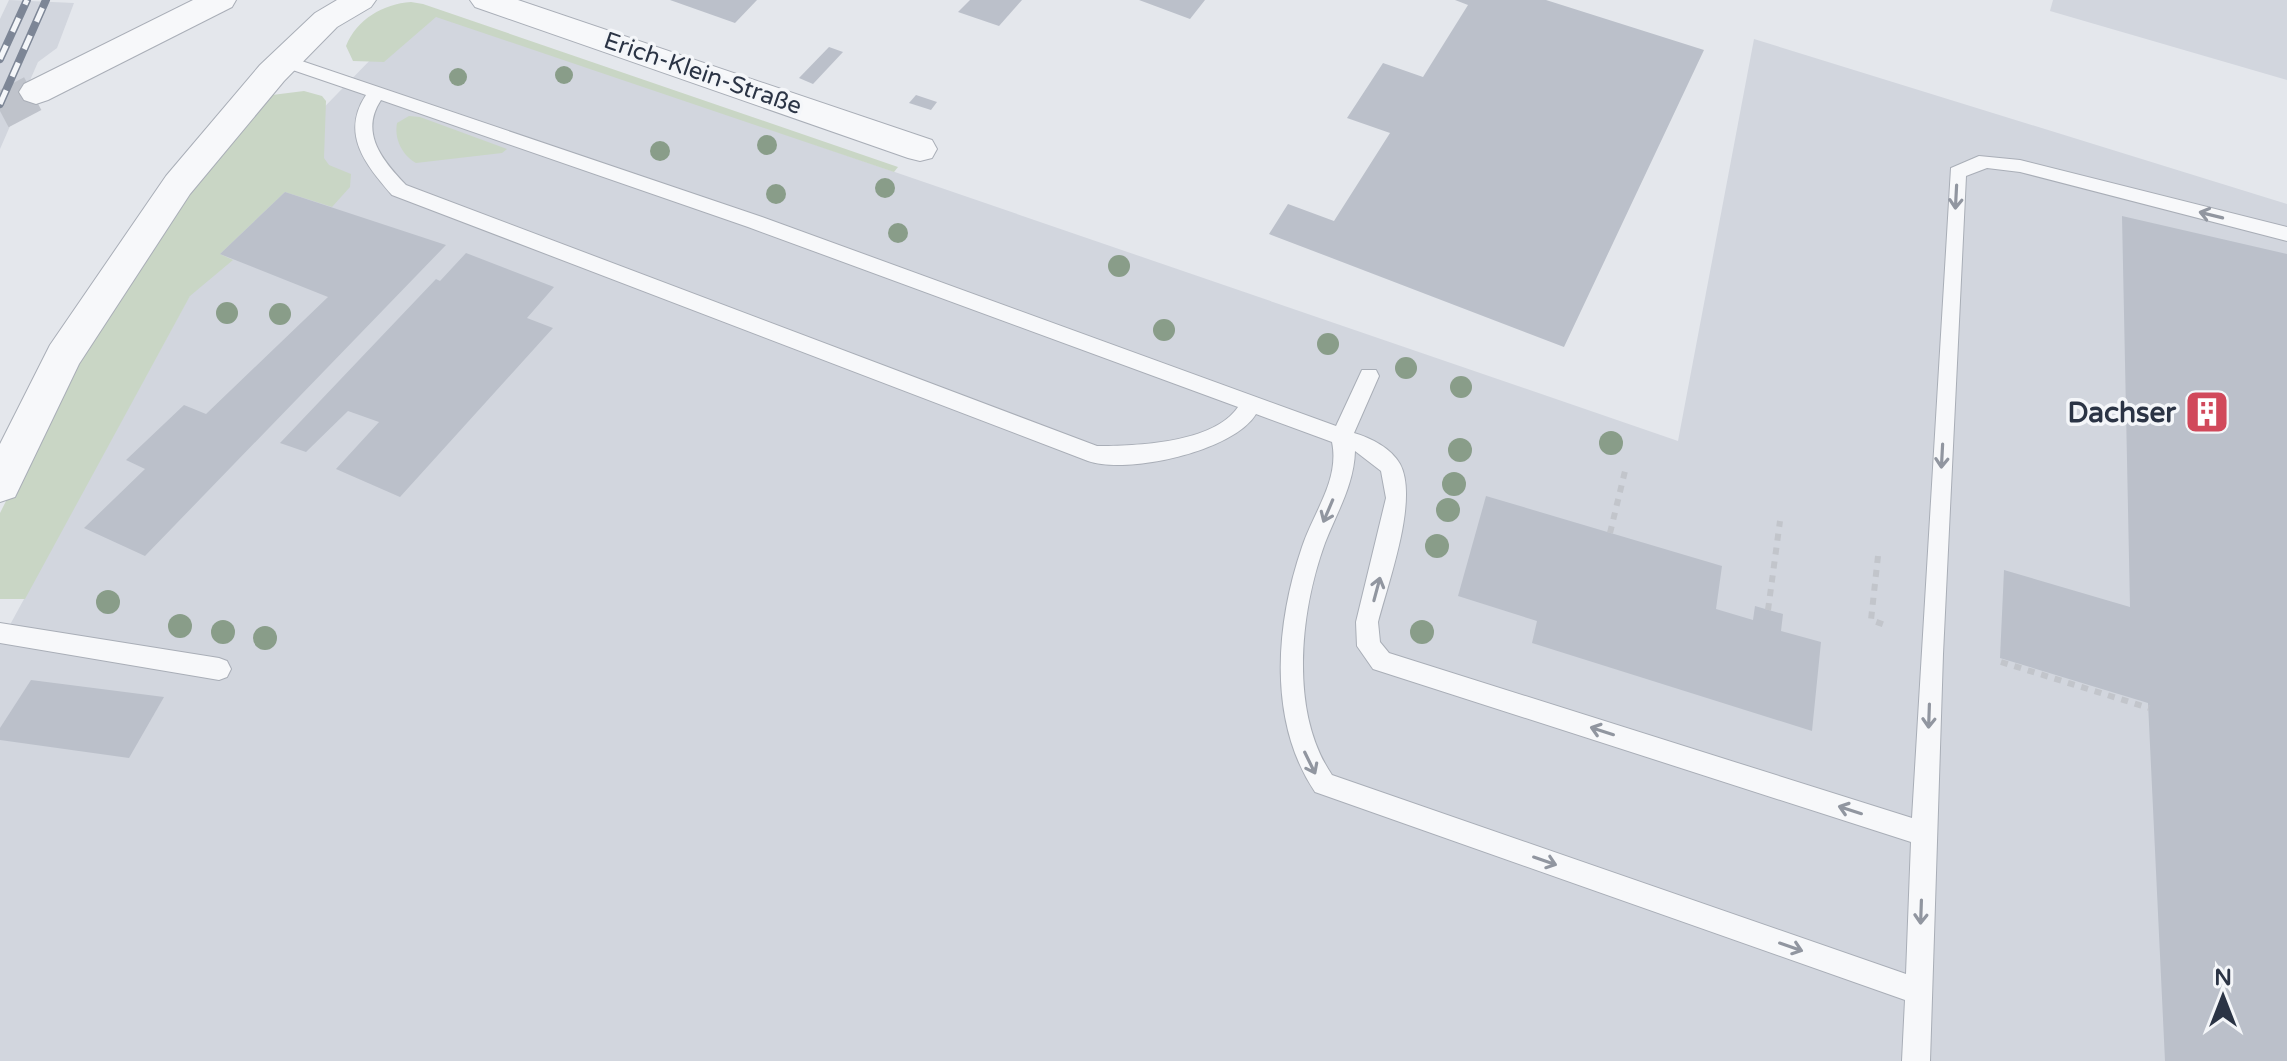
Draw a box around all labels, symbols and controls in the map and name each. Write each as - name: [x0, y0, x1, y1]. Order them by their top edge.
- street label: Erich-Klein-Straße: [600, 26, 806, 121]
- one-way arrow: [1948, 183, 1963, 210]
- one-way arrow: [2199, 207, 2225, 222]
- building icon: Dachser: [2183, 388, 2231, 436]
- place label: Dachser: [2068, 396, 2177, 430]
- one-way arrow: [1934, 442, 1949, 469]
- one-way arrow: [1320, 498, 1334, 523]
- one-way arrow: [1370, 576, 1385, 602]
- one-way arrow: [1921, 702, 1936, 729]
- one-way arrow: [1590, 723, 1615, 737]
- one-way arrow: [1303, 751, 1318, 774]
- one-way arrow: [1837, 802, 1862, 817]
- one-way arrow: [1532, 855, 1557, 870]
- one-way arrow: [1914, 898, 1929, 925]
- one-way arrow: [1778, 941, 1803, 956]
- north arrow: [2183, 957, 2263, 1037]
- text: N: [2214, 965, 2232, 991]

